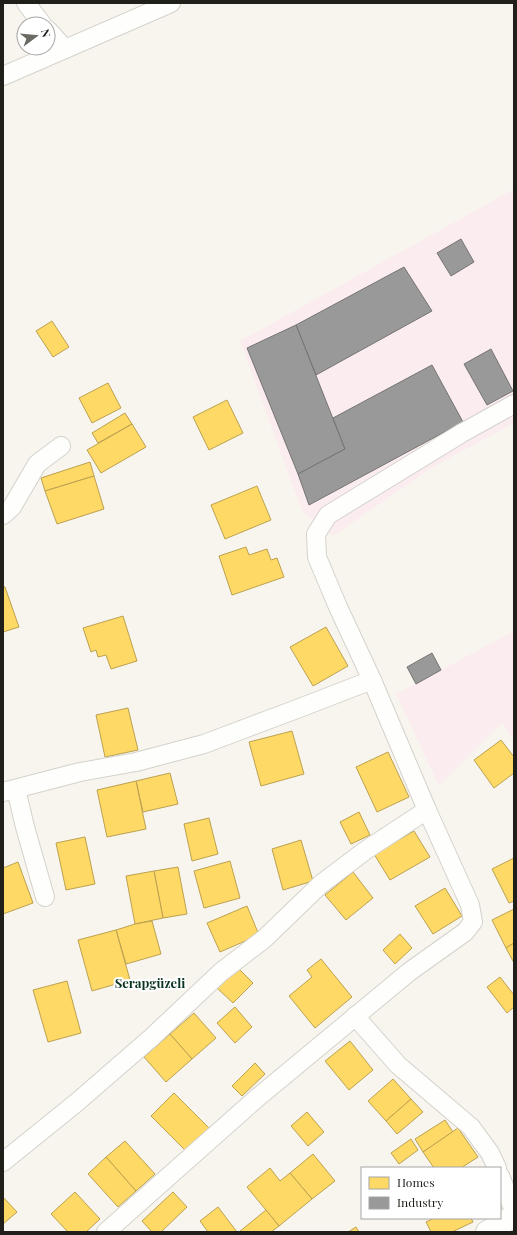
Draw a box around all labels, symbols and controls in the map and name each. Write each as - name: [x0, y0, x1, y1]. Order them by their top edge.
- north arrow: [16, 16, 56, 56]
- text: N: [38, 27, 54, 39]
- district label: Serapgüzeli: [115, 974, 185, 991]
- legend: [361, 1167, 501, 1219]
- text: Homes: [397, 1174, 435, 1190]
- text: Industry: [397, 1194, 443, 1210]

